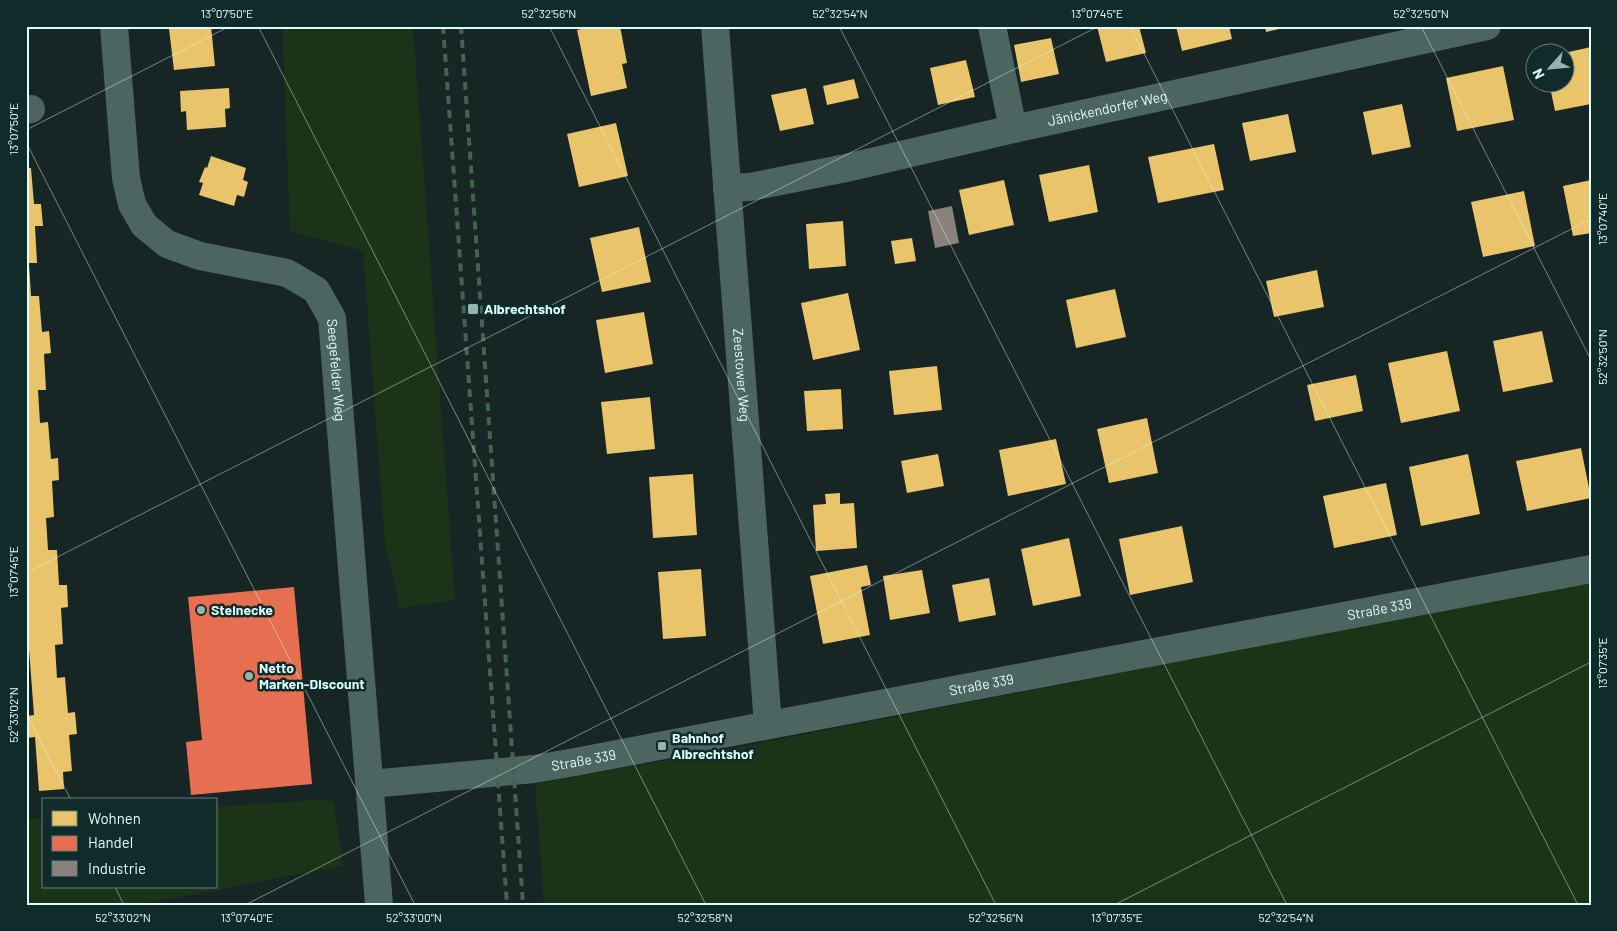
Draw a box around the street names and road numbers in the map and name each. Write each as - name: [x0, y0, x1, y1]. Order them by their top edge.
- street label: Jänickendorfer Weg: [1046, 87, 1169, 129]
- street label: Seegefelder Weg: [324, 318, 349, 422]
- street label: Zeestower Weg: [730, 328, 754, 422]
- street label: Straße 339: [1346, 594, 1413, 623]
- street label: Straße 339: [948, 670, 1015, 699]
- street label: Straße 339: [550, 745, 617, 774]

